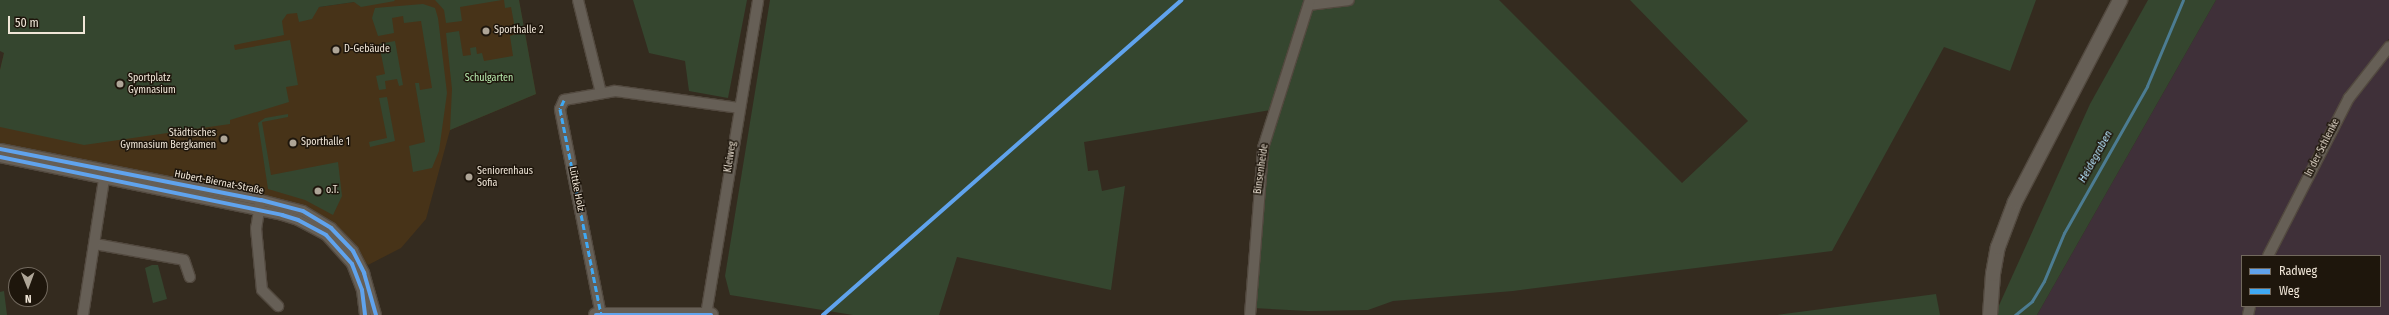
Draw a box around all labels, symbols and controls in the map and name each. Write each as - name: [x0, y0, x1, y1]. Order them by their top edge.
- scale bar: [10, 8, 87, 34]
- text: 50 m: [15, 16, 39, 30]
- place label: Sporthalle 2: [494, 25, 543, 37]
- marker: Sporthalle 2: [481, 26, 491, 36]
- place label: D-Gebäude: [344, 44, 390, 56]
- marker: D-Gebäude: [331, 45, 341, 55]
- place label: Sportplatz Gymnasium: [128, 72, 176, 96]
- park label: Schulgarten: [465, 73, 513, 85]
- marker: Sportplatz Gymnasium: [115, 79, 125, 89]
- street label: In der Schlenke: [2303, 117, 2343, 179]
- place label: Städtisches Gymnasium Bergkamen: [120, 127, 216, 150]
- water label: Heidegraben: [2076, 129, 2116, 185]
- marker: Städtisches Gymnasium Bergkamen: [219, 134, 229, 144]
- place label: Sporthalle 1: [301, 137, 350, 149]
- marker: Sporthalle 1: [288, 138, 298, 148]
- street label: Kleiweg: [723, 140, 739, 174]
- street label: Binsenheide: [1253, 143, 1271, 195]
- place label: Seniorenhaus Sofia: [477, 165, 533, 188]
- street label: Lüttke Holz: [566, 165, 586, 213]
- street label: Hubert-Biernat-Straße: [173, 168, 265, 198]
- marker: Seniorenhaus Sofia: [464, 172, 474, 182]
- place label: o.T.: [326, 185, 339, 197]
- marker: o.T.: [313, 186, 323, 196]
- legend: [2241, 255, 2381, 307]
- text: Radweg: [2279, 264, 2317, 278]
- north arrow: [8, 267, 48, 307]
- text: Weg: [2279, 284, 2299, 298]
- text: N: [25, 292, 32, 305]

